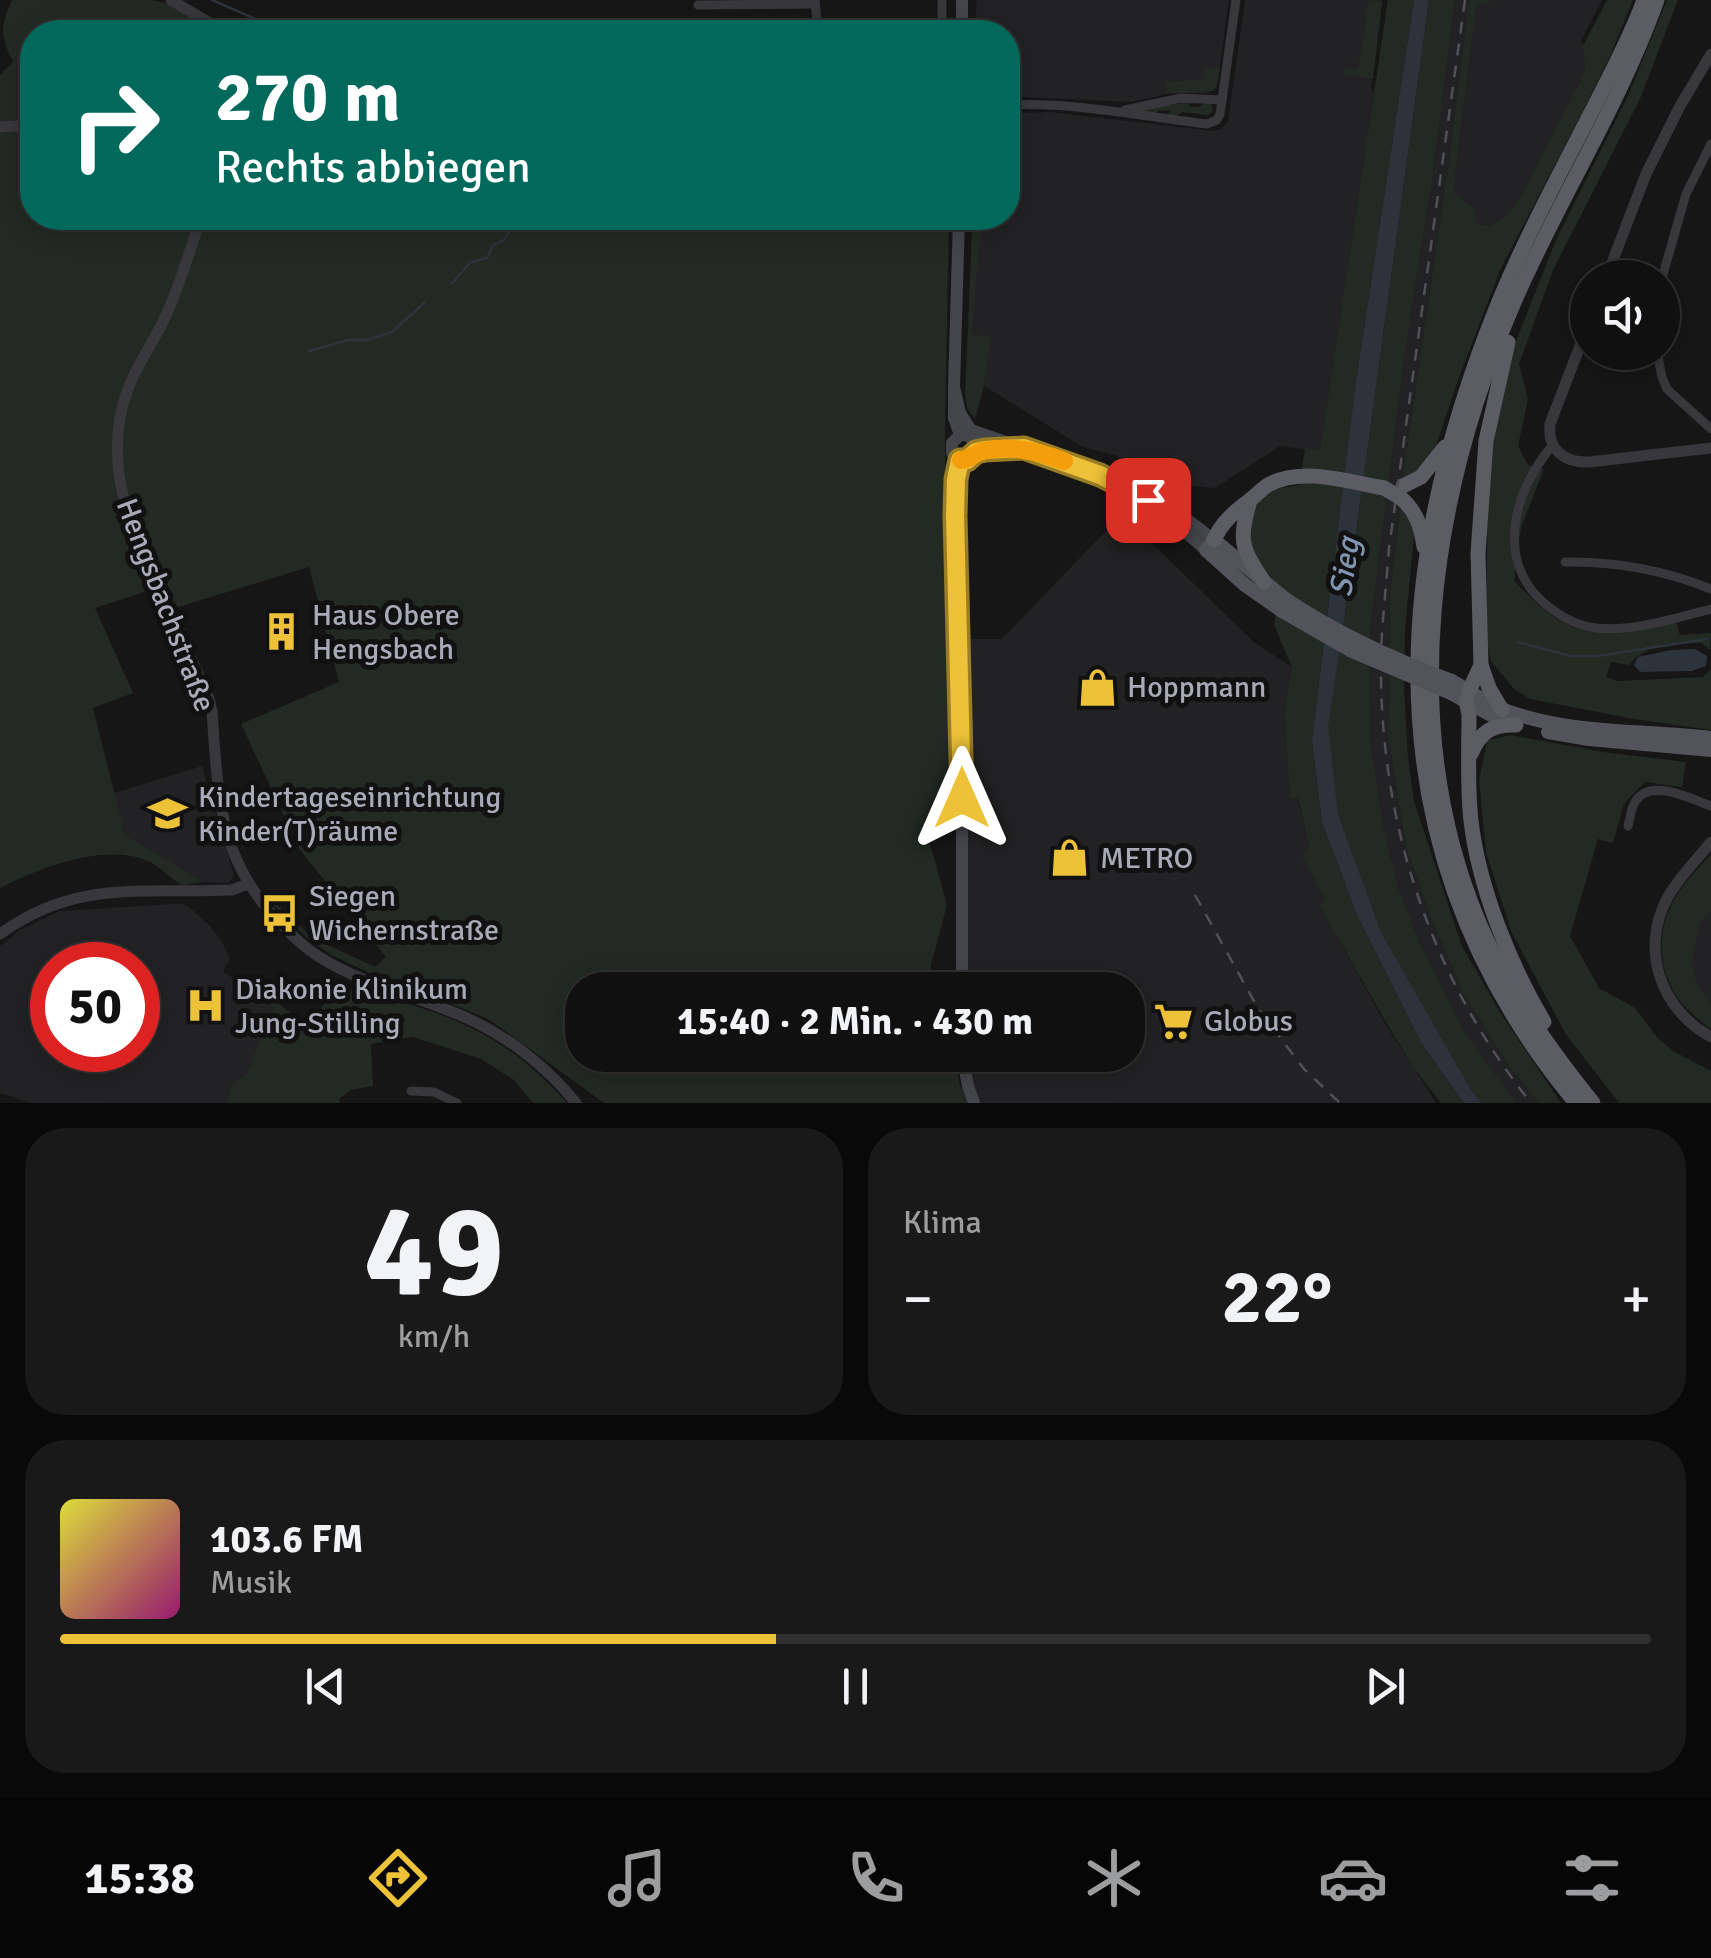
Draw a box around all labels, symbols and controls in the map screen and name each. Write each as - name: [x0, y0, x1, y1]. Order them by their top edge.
- text: 270 m: [215, 54, 400, 140]
- icon: right: [50, 60, 180, 190]
- text: Rechts abbiegen: [215, 140, 531, 195]
- map controls: [1570, 260, 1680, 370]
- button: sound: [1570, 260, 1680, 370]
- pin: [1106, 458, 1191, 543]
- icon: arrive: [1121, 473, 1176, 528]
- street label: Hengsbachstraße: [108, 493, 223, 717]
- water label: Sieg: [1321, 533, 1368, 599]
- place label: Haus Obere Hengsbach: [312, 597, 460, 668]
- building icon: Haus Obere Hengsbach: [261, 611, 303, 653]
- shop icon: Hoppmann: [1076, 666, 1118, 708]
- place label: Hoppmann: [1127, 669, 1267, 706]
- position arrow: [910, 746, 1014, 850]
- place label: Kindertageseinrichtung Kinder(T)räume: [198, 779, 501, 850]
- school or university icon: Kindertageseinrichtung Kinder(T)räume: [147, 793, 189, 835]
- shop icon: METRO: [1049, 837, 1091, 879]
- place label: METRO: [1100, 840, 1193, 877]
- place label: Siegen Wichernstraße: [309, 878, 499, 949]
- bus stop icon: Siegen Wichernstraße: [258, 892, 300, 934]
- speed limit sign: 50: [30, 942, 160, 1072]
- place label: Diakonie Klinikum Jung-Stilling: [235, 971, 468, 1042]
- hospital icon: Diakonie Klinikum Jung-Stilling: [184, 985, 226, 1027]
- text: 15:40 · 2 Min. · 430 m: [677, 998, 1033, 1045]
- supermarket icon: Globus: [1153, 1000, 1195, 1042]
- place label: Globus: [1204, 1003, 1293, 1040]
- text: 49: [364, 1172, 504, 1332]
- text: Klima: [903, 1203, 982, 1242]
- text: 22°: [1222, 1251, 1333, 1344]
- text: −: [903, 1265, 933, 1333]
- text: +: [1621, 1265, 1651, 1333]
- text: km/h: [398, 1317, 470, 1356]
- text: 103.6 FM: [210, 1516, 363, 1563]
- text: Musik: [210, 1563, 292, 1602]
- icon: previous: [298, 1659, 353, 1714]
- icon: pause: [828, 1659, 883, 1714]
- icon: next: [1358, 1659, 1413, 1714]
- icon: directions: [363, 1843, 433, 1913]
- icon: music: [602, 1843, 672, 1913]
- icon: phone: [841, 1843, 911, 1913]
- icon: climate: [1079, 1843, 1149, 1913]
- icon: car: [1318, 1843, 1388, 1913]
- icon: filters: [1557, 1843, 1627, 1913]
- text: 15:38: [84, 1851, 195, 1906]

